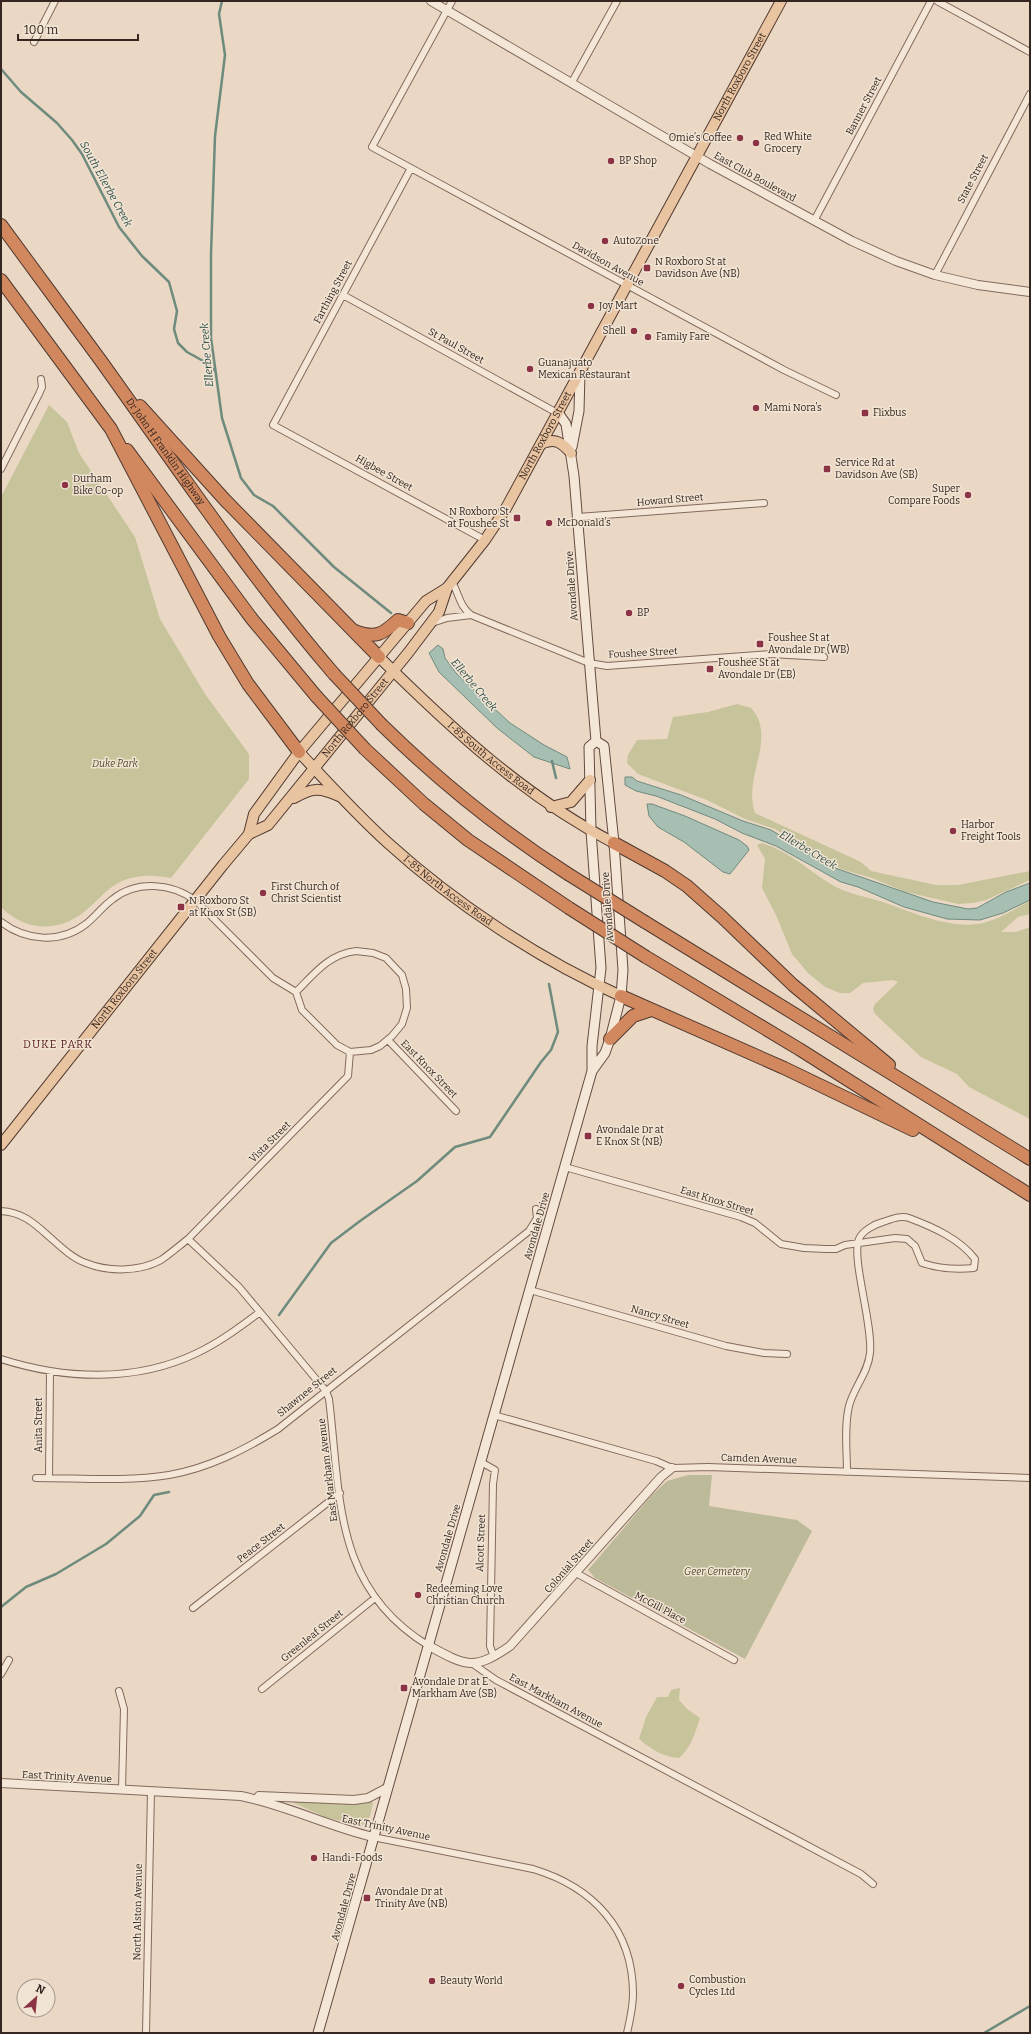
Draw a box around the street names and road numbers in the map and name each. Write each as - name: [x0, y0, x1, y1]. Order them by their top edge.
- street label: North Roxboro Street: [711, 31, 769, 123]
- street label: Banner Street: [844, 74, 885, 137]
- street label: East Club Boulevard: [712, 149, 798, 205]
- street label: State Street: [955, 152, 991, 206]
- street label: Davidson Avenue: [570, 239, 646, 289]
- street label: Farthing Street: [311, 258, 355, 326]
- street label: St Paul Street: [426, 326, 486, 366]
- street label: North Roxboro Street: [516, 389, 574, 482]
- street label: Dr John H Franklin Highway: [123, 396, 208, 508]
- street label: Higbee Street: [353, 452, 415, 494]
- street label: Howard Street: [636, 491, 704, 509]
- street label: Avondale Drive: [564, 551, 580, 621]
- street label: Foushee Street: [608, 645, 678, 661]
- street label: North Roxboro Street: [319, 676, 391, 760]
- street label: I-85 South Access Road: [445, 719, 536, 798]
- street label: I-85 North Access Road: [401, 853, 495, 928]
- street label: Avondale Drive: [600, 872, 616, 942]
- street label: North Roxboro Street: [89, 946, 160, 1031]
- street label: East Knox Street: [398, 1037, 460, 1101]
- street label: Vista Street: [247, 1119, 293, 1165]
- street label: East Knox Street: [679, 1184, 756, 1218]
- street label: Avondale Drive: [522, 1191, 552, 1261]
- street label: Nancy Street: [629, 1303, 691, 1331]
- street label: Shawnee Street: [275, 1364, 339, 1420]
- street label: Anita Street: [33, 1397, 45, 1453]
- street label: East Markham Avenue: [316, 1418, 340, 1522]
- street label: Camden Avenue: [721, 1452, 797, 1466]
- street label: Avondale Drive: [433, 1503, 463, 1573]
- street label: Alcott Street: [474, 1513, 488, 1572]
- street label: Peace Street: [235, 1520, 288, 1565]
- street label: Colonial Street: [542, 1536, 596, 1596]
- street label: McGill Place: [632, 1589, 688, 1627]
- street label: Greenleaf Street: [279, 1607, 346, 1665]
- street label: East Markham Avenue: [507, 1671, 605, 1731]
- street label: East Trinity Avenue: [22, 1769, 112, 1785]
- street label: East Trinity Avenue: [341, 1813, 431, 1843]
- street label: North Alston Avenue: [131, 1863, 145, 1961]
- street label: Avondale Drive: [329, 1872, 359, 1942]

